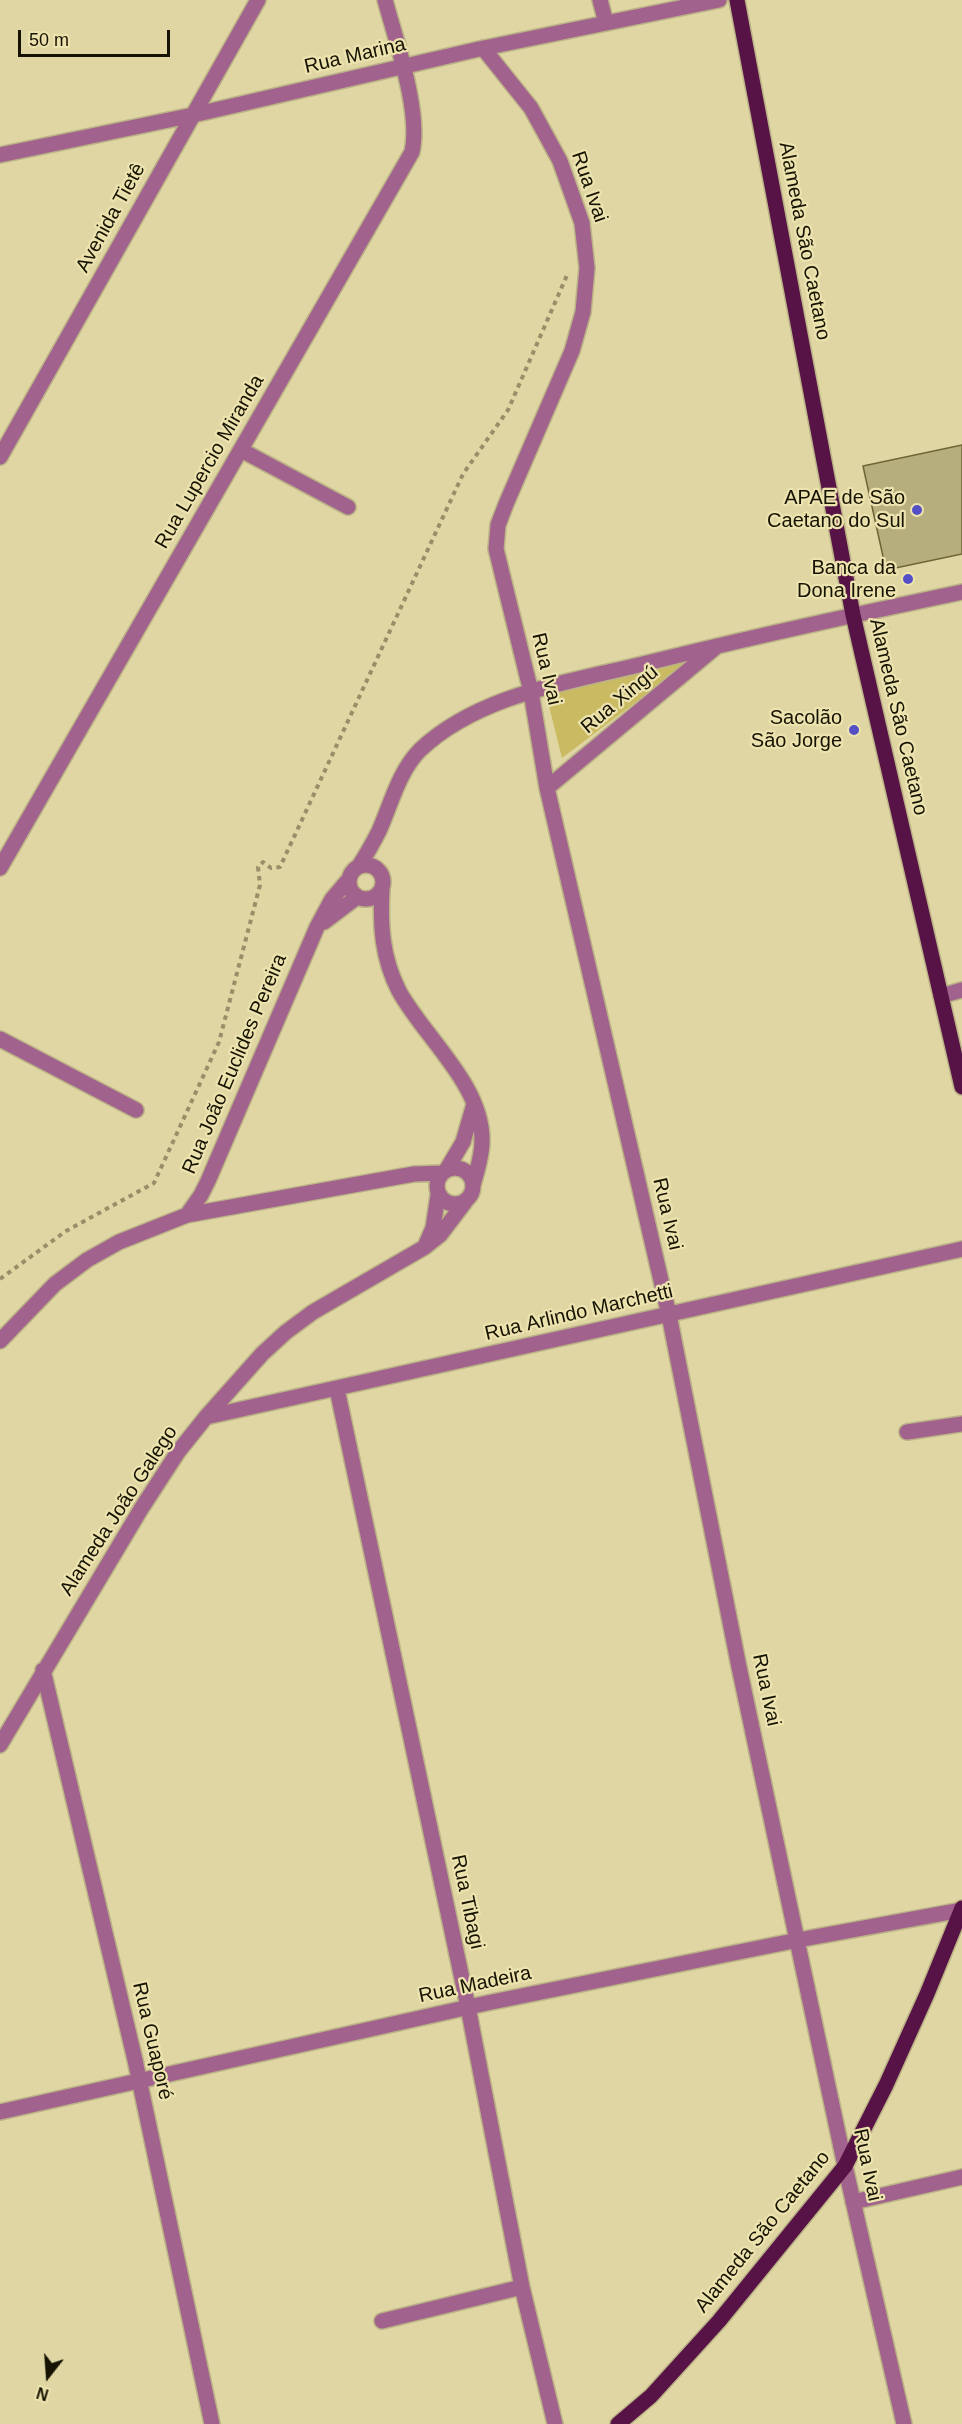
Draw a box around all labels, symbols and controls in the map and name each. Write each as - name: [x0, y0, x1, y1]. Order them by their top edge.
- scale bar: [21, 18, 172, 56]
- text: 50 m: [29, 30, 69, 50]
- street label: Rua Marina: [302, 33, 408, 79]
- street label: Alameda São Caetano: [773, 140, 835, 342]
- street label: Rua Ivai: [566, 148, 612, 226]
- street label: Avenida Tietê: [71, 159, 151, 277]
- street label: Rua Lupercio Miranda: [150, 371, 270, 553]
- place label: APAE de São Caetano do Sul: [767, 486, 905, 533]
- marker: APAE de São Caetano do Sul: [910, 503, 924, 517]
- place label: Banca da Dona Irene: [797, 556, 896, 603]
- marker: Banca da Dona Irene: [901, 572, 915, 586]
- street label: Alameda São Caetano: [864, 616, 932, 818]
- street label: Rua Ivai: [526, 631, 566, 707]
- street label: Rua Xingú: [577, 661, 663, 739]
- place label: Sacolão São Jorge: [751, 706, 842, 753]
- marker: Sacolão São Jorge: [847, 723, 861, 737]
- street label: Rua João Euclides Pereira: [178, 950, 292, 1178]
- street label: Rua Ivai: [647, 1176, 687, 1252]
- street label: Rua Arlindo Marchetti: [483, 1280, 675, 1346]
- street label: Alameda João Galego: [55, 1421, 183, 1601]
- street label: Rua Ivai: [747, 1652, 785, 1728]
- street label: Rua Tibagi: [445, 1853, 489, 1951]
- street label: Rua Madeira: [417, 1961, 533, 2009]
- street label: Rua Guaporé: [127, 1980, 177, 2102]
- street label: Rua Ivai: [848, 2127, 886, 2203]
- street label: Alameda São Caetano: [690, 2146, 836, 2318]
- north arrow: [18, 2346, 78, 2406]
- text: N: [35, 2384, 51, 2404]

